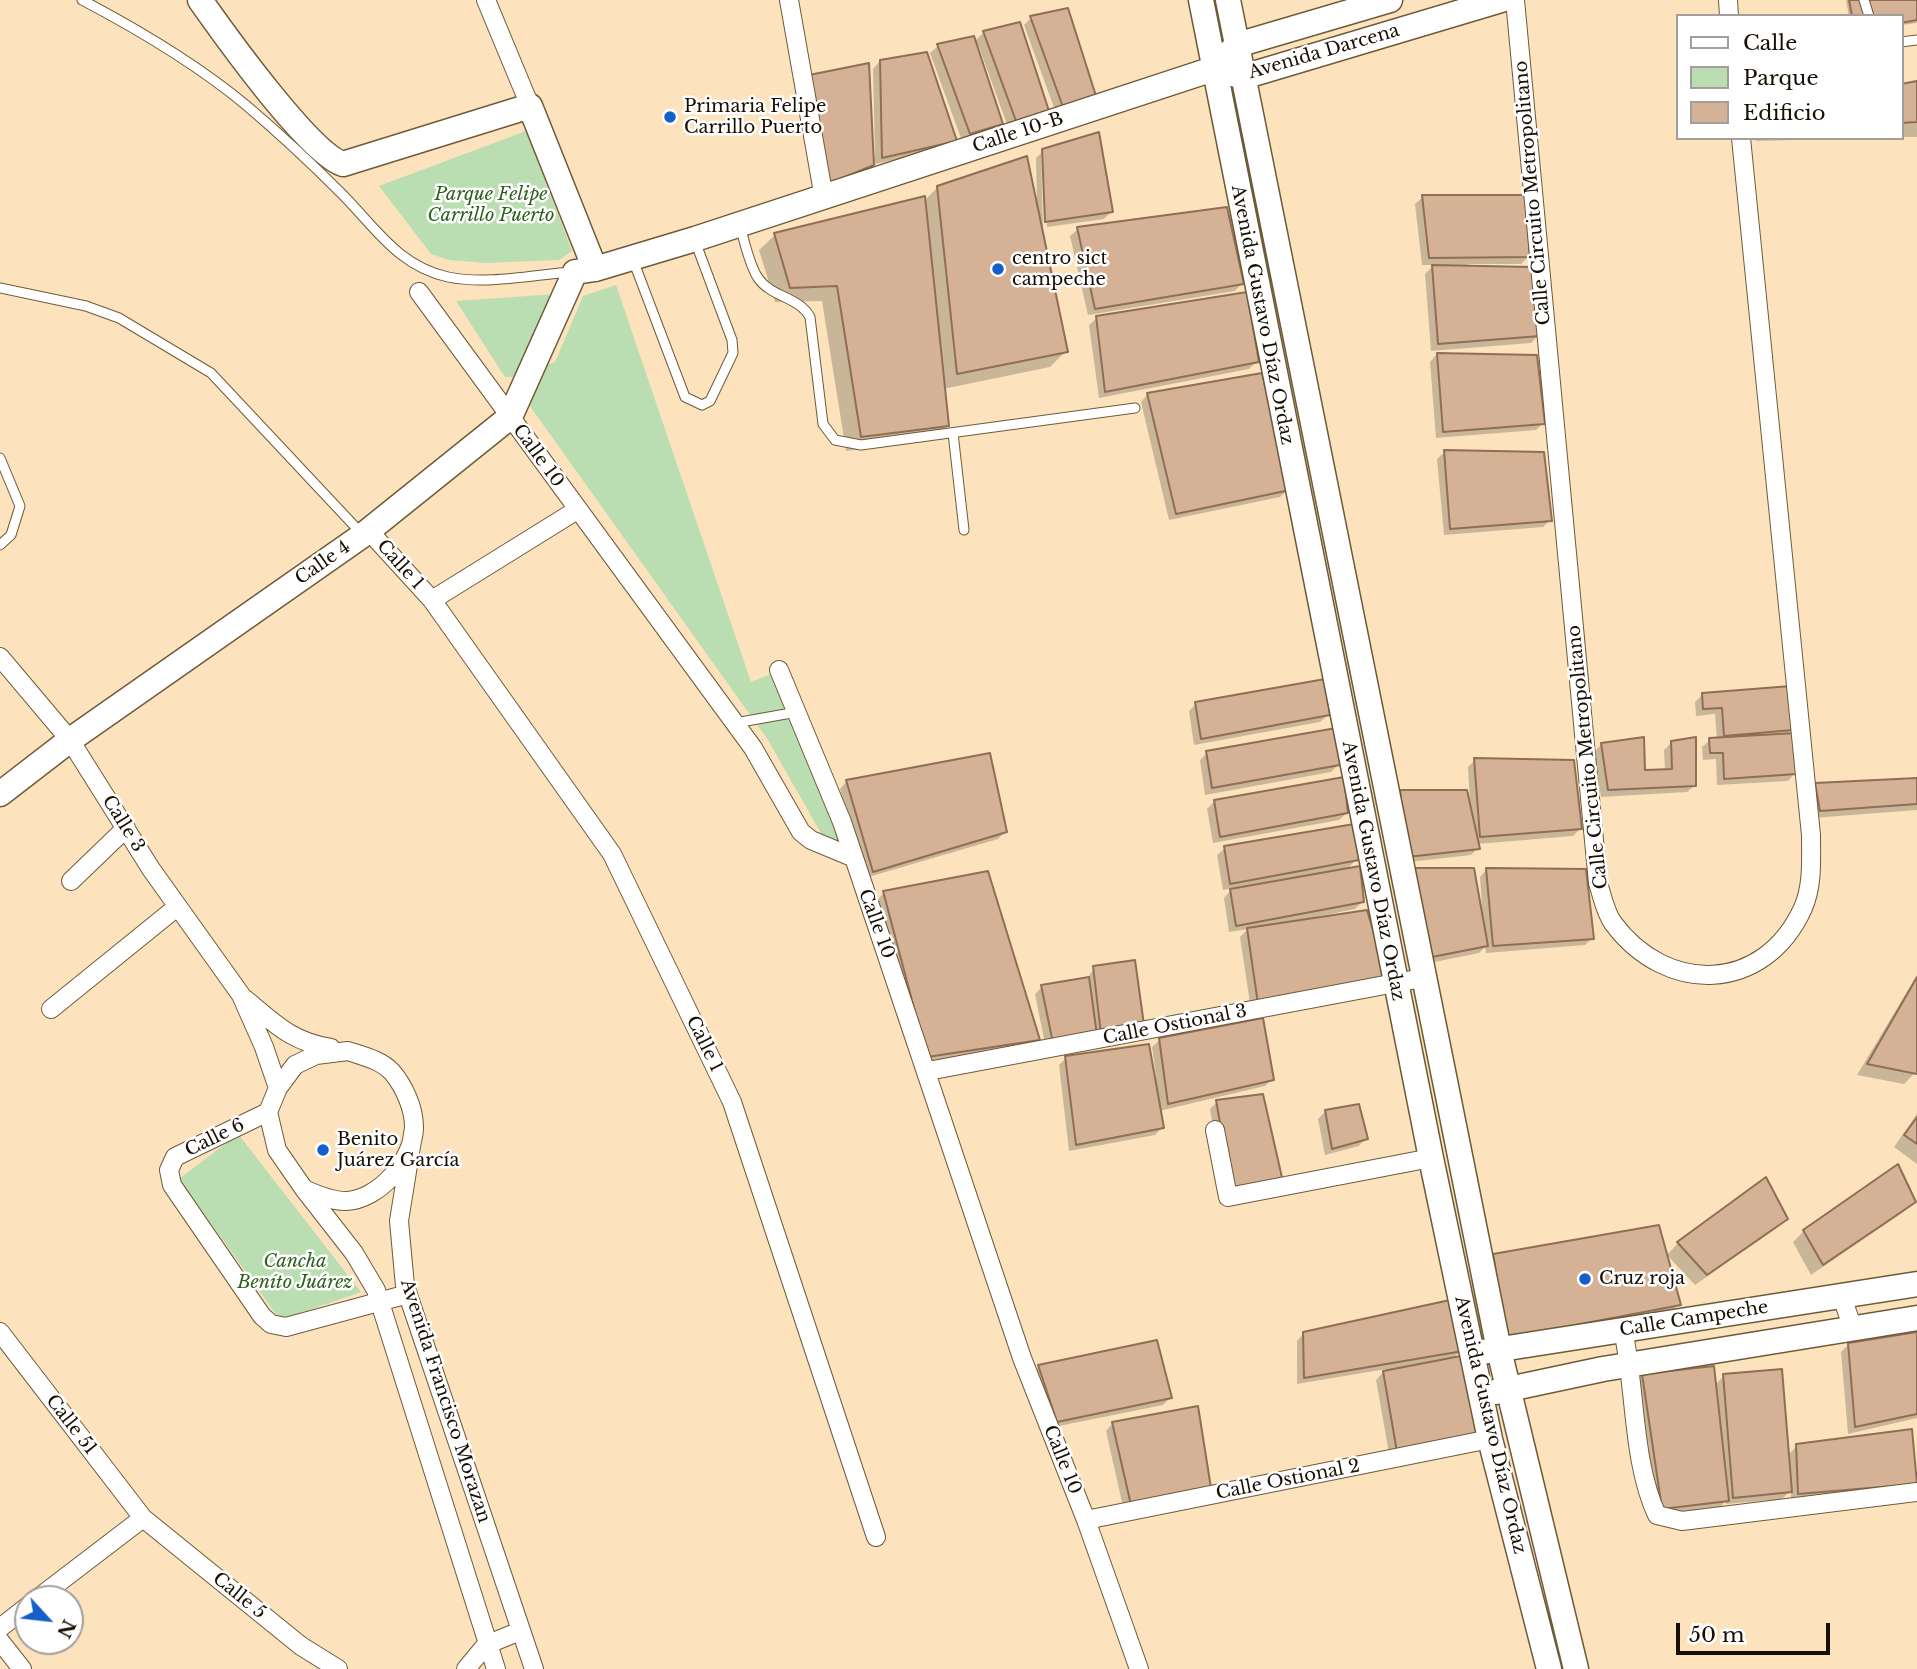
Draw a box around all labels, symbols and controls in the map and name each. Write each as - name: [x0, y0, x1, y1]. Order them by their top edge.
- legend: [1675, 14, 1903, 140]
- street label: Avenida Darcena: [1246, 20, 1402, 84]
- text: Calle: [1743, 30, 1797, 56]
- street label: Calle Circuito Metropolitano: [1511, 60, 1555, 326]
- text: Parque: [1743, 65, 1818, 91]
- place label: Primaria Felipe Carrillo Puerto: [684, 96, 826, 138]
- text: Edificio: [1743, 100, 1825, 126]
- street label: Calle 10-B: [970, 108, 1066, 158]
- marker: Primaria Felipe Carrillo Puerto: [662, 109, 678, 125]
- street label: Avenida Gustavo Díaz Ordaz: [1226, 183, 1298, 447]
- park label: Parque Felipe Carrillo Puerto: [428, 184, 554, 227]
- place label: centro sict campeche: [1012, 248, 1107, 290]
- marker: centro sict campeche: [990, 261, 1006, 277]
- street label: Calle 10: [508, 420, 568, 492]
- street label: Calle 4: [291, 536, 355, 590]
- street label: Calle 1: [372, 536, 428, 594]
- street label: Calle Circuito Metropolitano: [1563, 624, 1613, 890]
- street label: Avenida Gustavo Díaz Ordaz: [1337, 739, 1409, 1003]
- street label: Calle 3: [97, 792, 149, 856]
- street label: Calle 10: [853, 886, 899, 962]
- street label: Calle Ostional 3: [1101, 1000, 1249, 1050]
- street label: Calle 1: [681, 1012, 727, 1076]
- street label: Calle 6: [182, 1114, 248, 1162]
- place label: Benito Juárez García: [337, 1129, 459, 1172]
- marker: Benito Juárez García: [315, 1142, 331, 1158]
- park label: Cancha Beníto Juárez: [237, 1251, 353, 1294]
- place label: Cruz roja: [1599, 1268, 1685, 1290]
- marker: Cruz roja: [1577, 1271, 1593, 1287]
- street label: Avenida Francisco Morazan: [395, 1276, 495, 1526]
- street label: Avenida Gustavo Díaz Ordaz: [1450, 1294, 1530, 1556]
- street label: Calle Campeche: [1618, 1297, 1770, 1341]
- street label: Calle 51: [41, 1391, 101, 1459]
- street label: Calle 10: [1038, 1422, 1086, 1498]
- street label: Calle Ostional 2: [1214, 1455, 1362, 1505]
- street label: Calle 5: [208, 1568, 270, 1624]
- north arrow: [14, 1585, 84, 1655]
- scale bar: [1679, 1610, 1833, 1654]
- text: N: [52, 1616, 81, 1642]
- text: 50 m: [1689, 1622, 1744, 1648]

